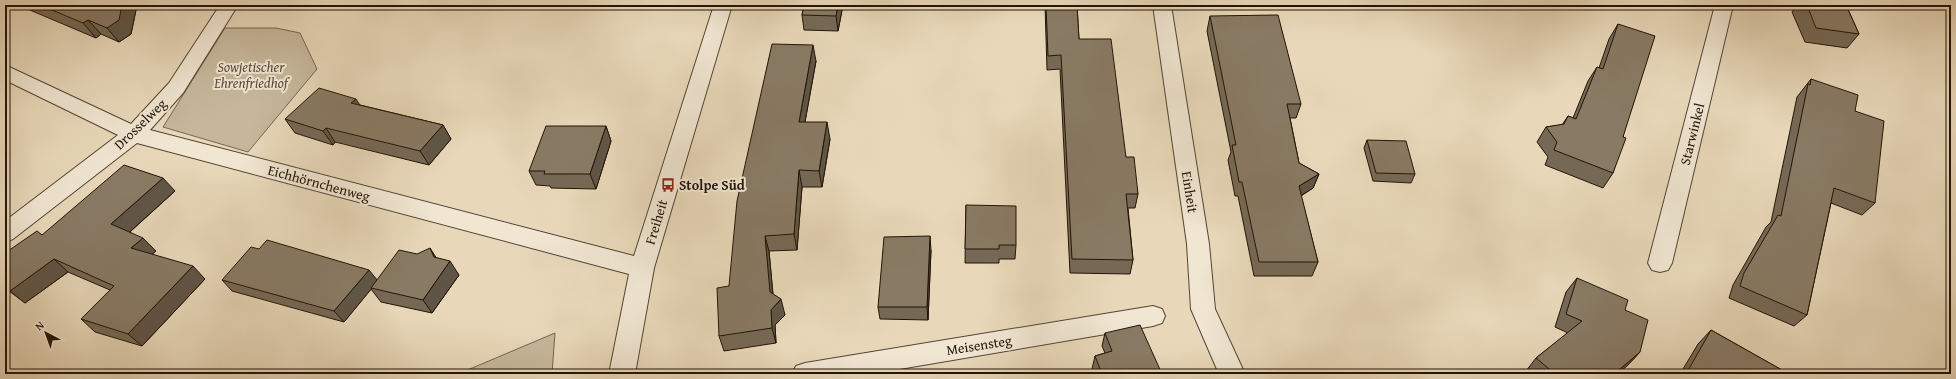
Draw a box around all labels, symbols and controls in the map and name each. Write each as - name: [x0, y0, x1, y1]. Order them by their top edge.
- park label: Sowjetischer Ehrenfriedhof: [213, 57, 291, 93]
- street label: Drosselweg: [109, 94, 171, 154]
- street label: Starwinkel: [1675, 101, 1709, 167]
- street label: Eichhörnchenweg: [266, 160, 372, 206]
- street label: Einheit: [1177, 170, 1203, 214]
- place label: Stolpe Süd: [679, 175, 745, 195]
- bus stop icon: Stolpe Süd: [660, 177, 676, 193]
- street label: Freiheit: [640, 197, 672, 247]
- north arrow: [26, 313, 66, 353]
- text: N: [31, 317, 48, 334]
- street label: Meisensteg: [945, 330, 1013, 360]

